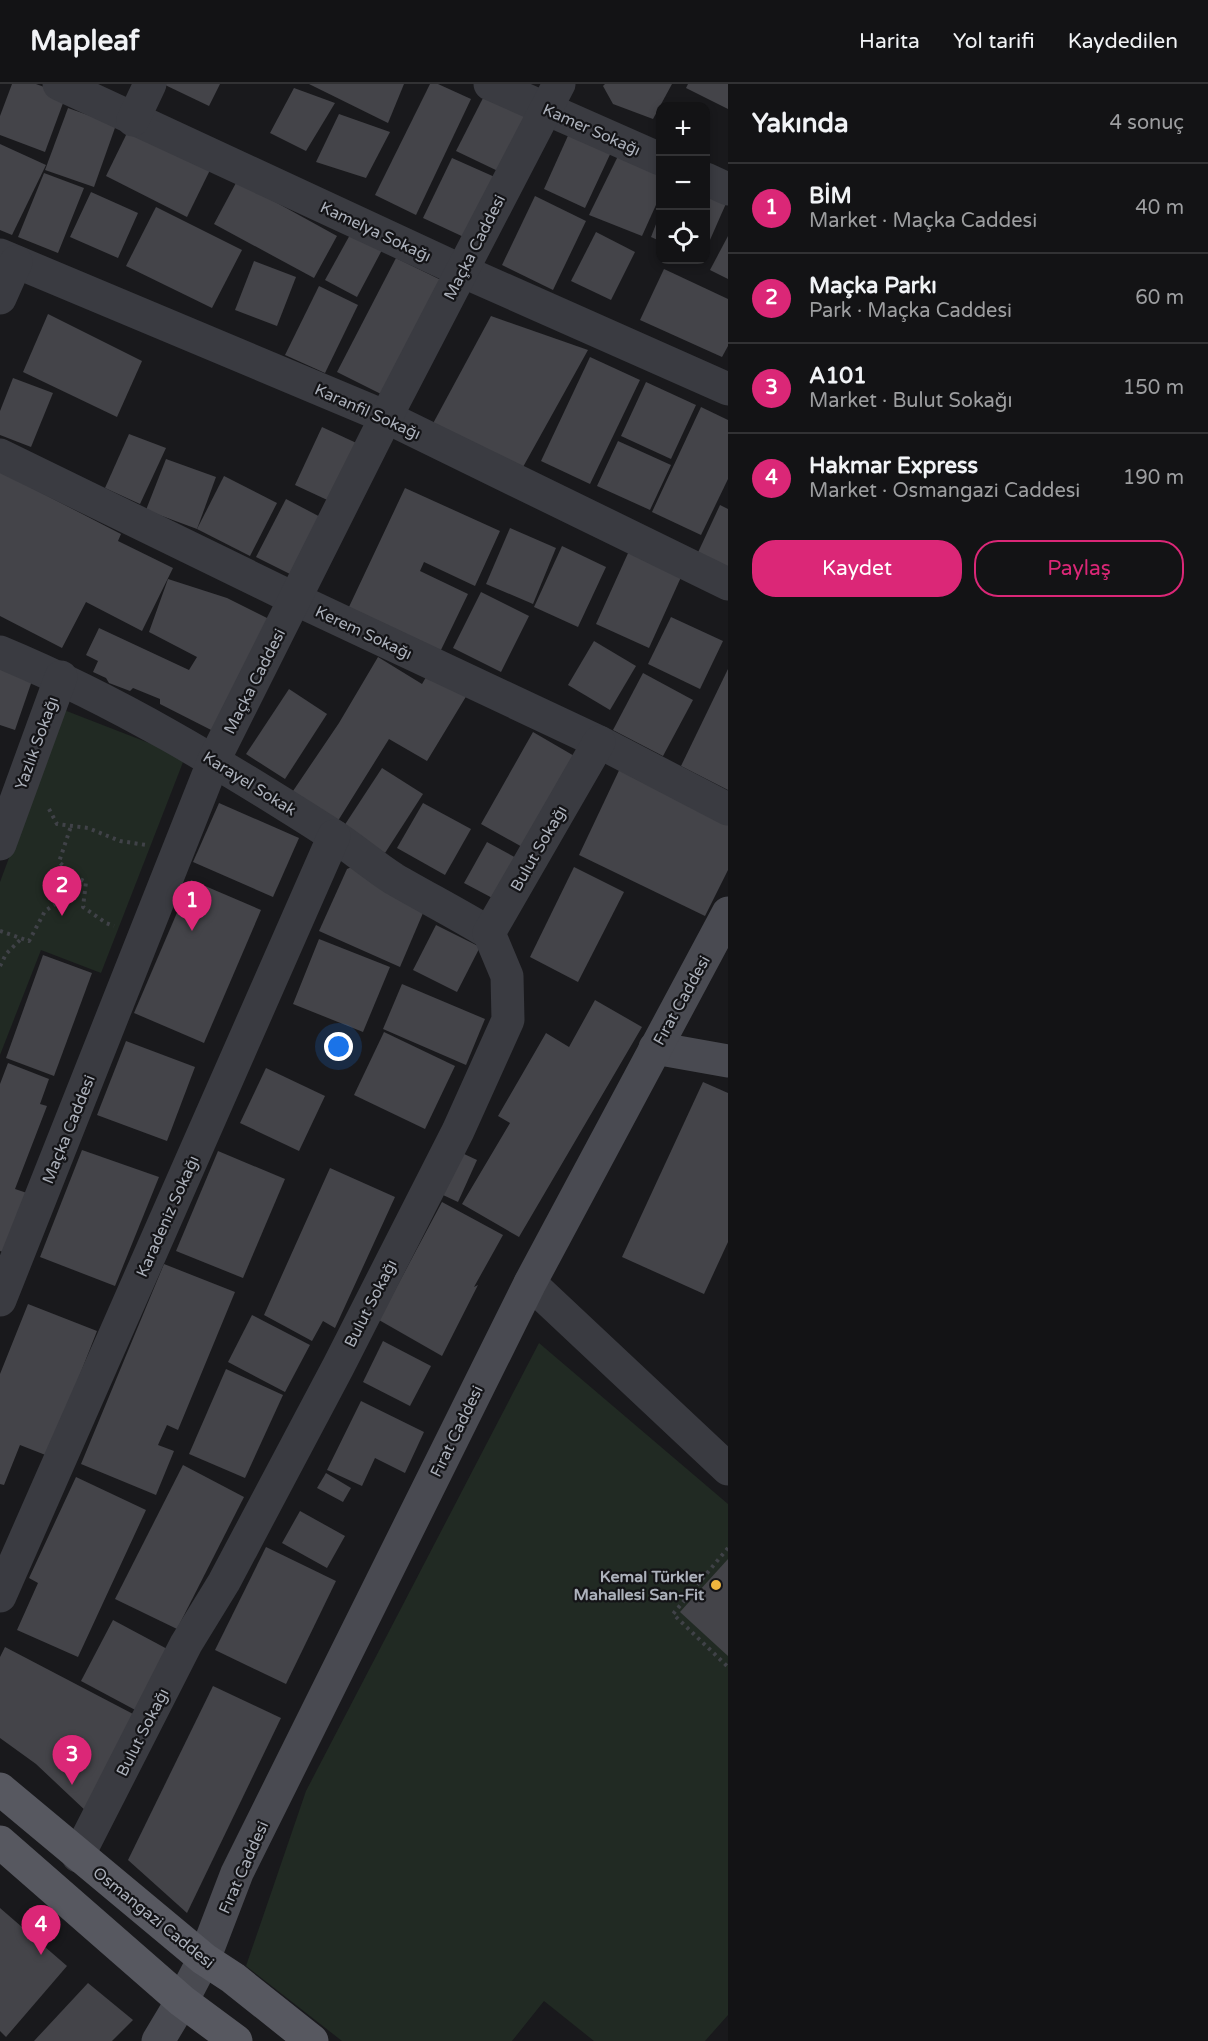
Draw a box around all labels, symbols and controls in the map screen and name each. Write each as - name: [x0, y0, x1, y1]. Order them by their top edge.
- text: Mapleaf: [30, 24, 139, 58]
- text: Harita: [859, 29, 920, 54]
- text: Yol tarifi: [953, 29, 1035, 54]
- text: Kaydedilen: [1068, 29, 1178, 54]
- street label: Kamer Sokağı: [540, 99, 644, 160]
- map controls: [656, 102, 710, 264]
- button: +: [656, 102, 710, 156]
- text: Yakında: [752, 108, 849, 139]
- text: 4 sonuç: [1110, 111, 1184, 135]
- button: −: [656, 156, 710, 210]
- text: BİM: [809, 183, 852, 209]
- street label: Maçka Caddesi: [440, 191, 510, 304]
- text: 1: [765, 196, 778, 220]
- text: 40 m: [1135, 196, 1184, 220]
- street label: Kamelya Sokağı: [317, 197, 434, 266]
- text: Market · Maçka Caddesi: [809, 209, 1037, 233]
- button: locate: [656, 210, 710, 264]
- text: Maçka Parkı: [809, 273, 937, 299]
- text: 2: [765, 286, 778, 310]
- text: 60 m: [1135, 286, 1184, 310]
- text: Park · Maçka Caddesi: [809, 299, 1012, 323]
- text: A101: [809, 363, 867, 389]
- text: 3: [765, 376, 778, 400]
- text: 150 m: [1123, 376, 1184, 400]
- street label: Karanfil Sokağı: [311, 380, 424, 444]
- text: Market · Bulut Sokağı: [809, 389, 1012, 413]
- text: Hakmar Express: [809, 453, 978, 479]
- text: 4: [765, 466, 778, 490]
- text: 190 m: [1123, 466, 1184, 490]
- text: Market · Osmangazi Caddesi: [809, 479, 1080, 503]
- button: Kaydet: [752, 540, 962, 597]
- button: Paylaş: [974, 540, 1184, 597]
- street label: Kerem Sokağı: [312, 602, 415, 664]
- street label: Maçka Caddesi: [220, 625, 290, 738]
- street label: Yazlık Sokağı: [11, 694, 63, 793]
- street label: Karayel Sokak: [199, 747, 300, 821]
- street label: Bulut Sokağı: [506, 802, 572, 895]
- pin: 2: [42, 866, 82, 916]
- pin: 1: [172, 882, 212, 931]
- street label: Fırat Caddesi: [649, 952, 715, 1049]
- your location: [324, 1032, 353, 1061]
- street label: Maçka Caddesi: [38, 1072, 100, 1187]
- street label: Karadeniz Sokağı: [132, 1152, 204, 1280]
- street label: Bulut Sokağı: [340, 1256, 402, 1351]
- street label: Fırat Caddesi: [426, 1382, 488, 1481]
- place label: Kemal Türkler Mahallesi San-Fit: [573, 1567, 705, 1605]
- marker: Kemal Türkler Mahallesi San-Fit: [709, 1578, 723, 1592]
- street label: Bulut Sokağı: [112, 1685, 174, 1780]
- pin: 3: [52, 1736, 92, 1785]
- street label: Fırat Caddesi: [215, 1818, 273, 1917]
- street label: Osmangazi Caddesi: [89, 1863, 218, 1973]
- pin: 4: [22, 1906, 60, 1955]

